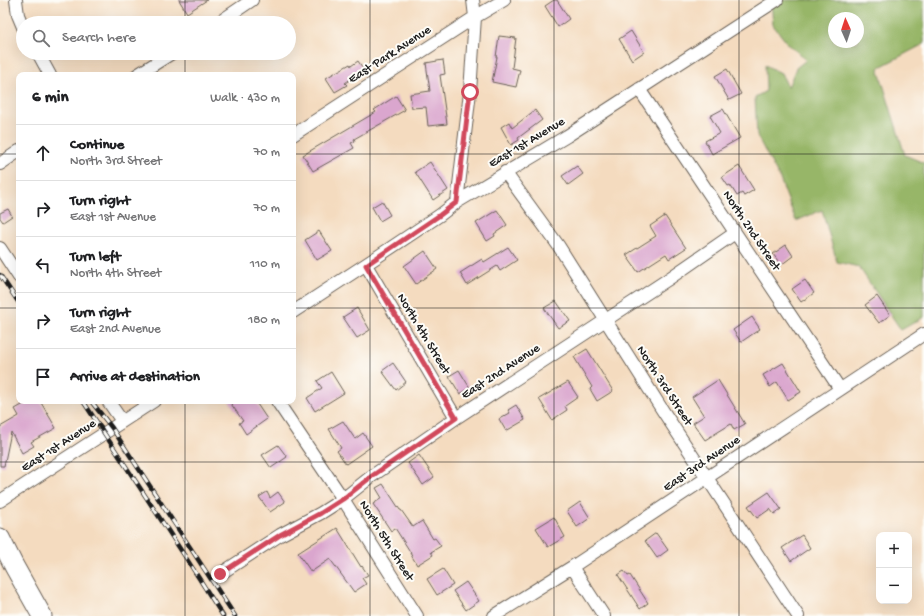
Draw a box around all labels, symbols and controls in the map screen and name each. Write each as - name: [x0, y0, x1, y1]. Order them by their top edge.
- north arrow: [828, 12, 864, 48]
- search box: [16, 16, 296, 60]
- street label: East Park Avenue: [346, 23, 434, 87]
- icon: search: [30, 27, 52, 49]
- text: Search here: [62, 29, 136, 47]
- route start: [461, 83, 479, 101]
- text: 6 min: [32, 88, 68, 108]
- text: Walk · 430 m: [210, 91, 280, 106]
- street label: East 1st Avenue: [486, 114, 568, 172]
- text: Continue: [70, 136, 124, 154]
- icon: ahead: [32, 142, 54, 164]
- text: 70 m: [254, 145, 280, 160]
- text: North 3rd Street: [70, 154, 162, 169]
- street label: North 2nd Street: [719, 188, 784, 275]
- text: Turn right: [70, 192, 130, 210]
- icon: right: [32, 198, 54, 220]
- text: 70 m: [254, 201, 280, 216]
- text: East 1st Avenue: [70, 210, 156, 225]
- text: Turn left: [70, 248, 121, 266]
- icon: left: [32, 254, 54, 276]
- text: 110 m: [250, 257, 280, 272]
- text: North 4th Street: [70, 266, 161, 281]
- street label: North 4th Street: [393, 291, 454, 378]
- text: Turn right: [70, 304, 130, 322]
- icon: right: [32, 310, 54, 332]
- text: 180 m: [248, 313, 280, 328]
- text: East 2nd Avenue: [70, 322, 161, 337]
- street label: East 2nd Avenue: [459, 341, 543, 403]
- street label: North 3rd Street: [633, 343, 696, 430]
- icon: arrive: [32, 366, 54, 388]
- text: Arrive at destination: [70, 368, 200, 386]
- street label: East 1st Avenue: [19, 416, 99, 476]
- street label: East 3rd Avenue: [661, 433, 744, 495]
- street label: North 5th Street: [355, 498, 418, 585]
- map controls: [876, 532, 912, 604]
- button: +: [876, 532, 912, 568]
- route end: [211, 565, 229, 583]
- button: −: [876, 568, 912, 604]

